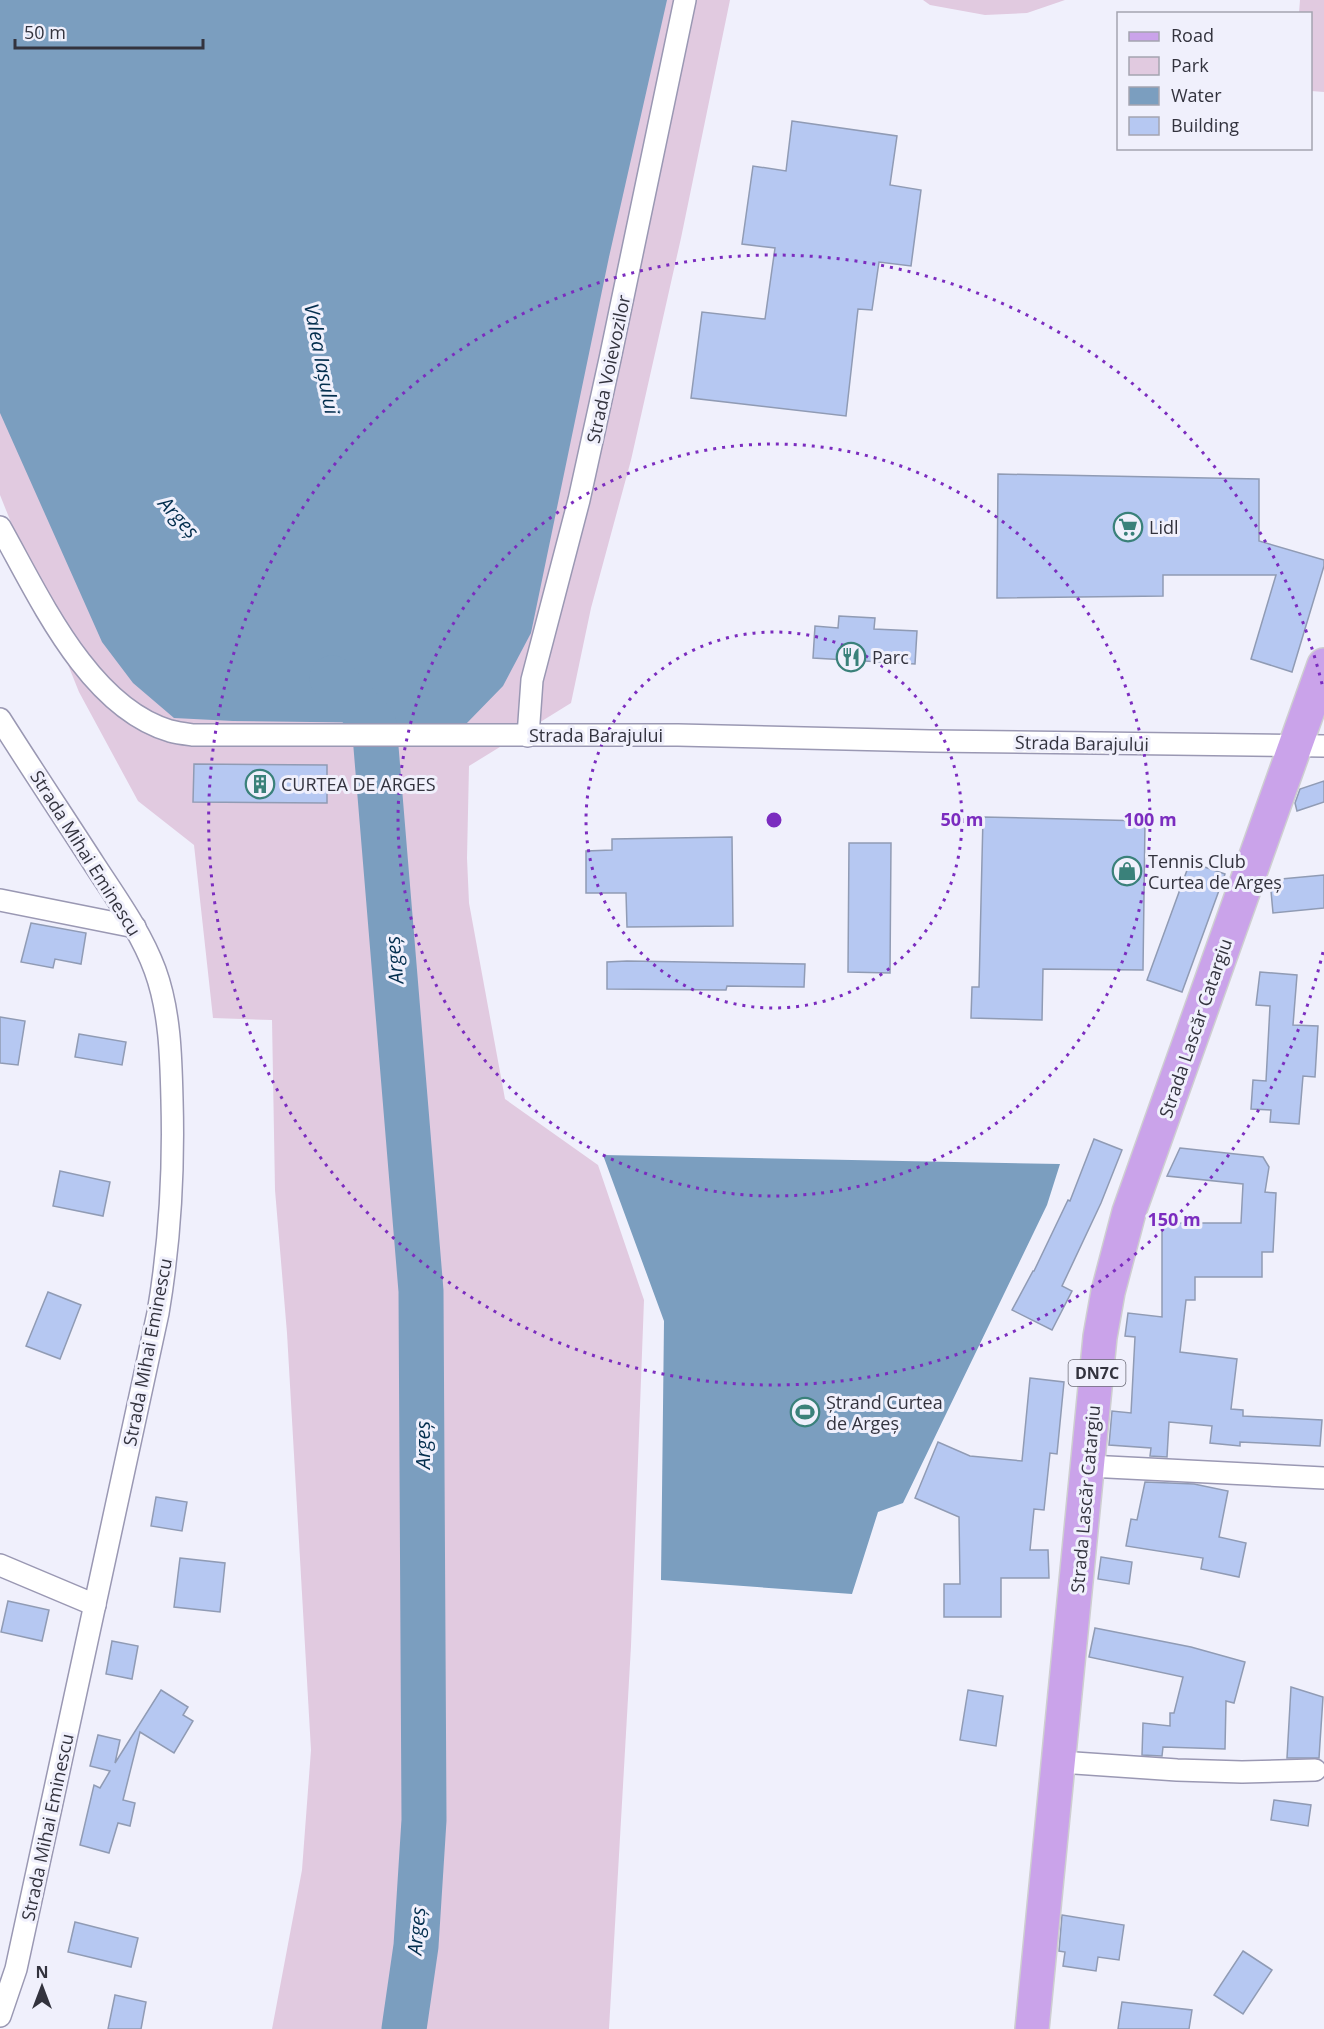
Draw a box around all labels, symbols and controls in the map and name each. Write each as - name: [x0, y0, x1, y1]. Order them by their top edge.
- scale bar: [15, 12, 202, 50]
- legend: [1117, 12, 1312, 150]
- text: 50 m: [24, 20, 66, 44]
- text: Road: [1171, 23, 1214, 47]
- text: Park: [1171, 53, 1209, 77]
- text: Water: [1171, 83, 1222, 107]
- text: Building: [1171, 113, 1239, 137]
- street label: Strada Voievozilor: [581, 292, 636, 445]
- water label: Valea Iașului: [298, 301, 346, 418]
- water label: Argeș: [151, 489, 206, 544]
- supermarket icon: Lidl: [1112, 511, 1144, 543]
- place label: Lidl: [1149, 515, 1179, 539]
- restaurant icon: Parc: [835, 641, 867, 673]
- place label: Parc: [872, 645, 909, 669]
- street label: Strada Barajului: [529, 723, 663, 747]
- street label: Strada Barajului: [1015, 730, 1149, 756]
- street label: Strada Mihai Eminescu: [25, 766, 147, 940]
- building icon: CURTEA DE ARGES: [244, 768, 276, 800]
- place label: CURTEA DE ARGES: [281, 772, 436, 796]
- text: 50 m: [941, 807, 983, 831]
- text: 100 m: [1123, 807, 1177, 831]
- centre of rings: [764, 810, 784, 830]
- place label: Tennis Club Curtea de Argeș: [1148, 849, 1282, 894]
- shop icon: Tennis Club Curtea de Argeș: [1111, 855, 1143, 887]
- water label: Argeș: [378, 935, 410, 987]
- street label: Strada Lascăr Catargiu: [1153, 935, 1237, 1121]
- text: 150 m: [1147, 1207, 1201, 1231]
- street label: Strada Mihai Eminescu: [117, 1256, 177, 1448]
- road number: DN7C: [1068, 1360, 1126, 1386]
- place label: Ștrand Curtea de Argeș: [826, 1390, 943, 1435]
- sports icon: Ștrand Curtea de Argeș: [789, 1396, 821, 1428]
- street label: Strada Lascăr Catargiu: [1065, 1404, 1105, 1594]
- water label: Argeș: [409, 1421, 436, 1471]
- street label: Strada Mihai Eminescu: [15, 1731, 79, 1923]
- water label: Argeș: [400, 1906, 432, 1958]
- north arrow: [12, 1957, 72, 2017]
- text: N: [35, 1961, 49, 1983]

